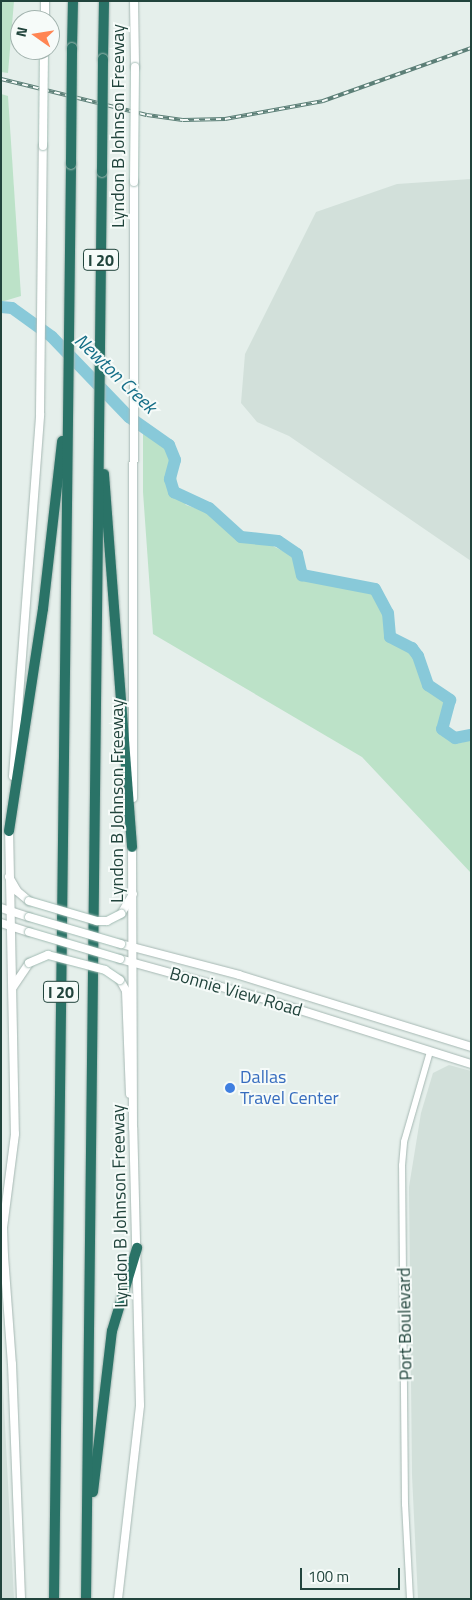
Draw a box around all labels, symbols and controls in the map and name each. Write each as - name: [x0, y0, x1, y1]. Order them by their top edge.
- north arrow: [10, 10, 60, 60]
- street label: Lyndon B Johnson Freeway: [107, 24, 129, 228]
- text: N: [10, 25, 32, 39]
- road number: I 20: [82, 246, 120, 274]
- water label: Newton Creek: [70, 328, 162, 418]
- street label: Lyndon B Johnson Freeway: [106, 699, 128, 903]
- street label: Bonnie View Road: [167, 963, 305, 1021]
- road number: I 20: [42, 979, 80, 1006]
- place label: Dallas Travel Center: [240, 1067, 339, 1110]
- marker: Dallas Travel Center: [224, 1082, 236, 1094]
- street label: Lyndon B Johnson Freeway: [107, 1104, 133, 1308]
- street label: Port Boulevard: [393, 1267, 417, 1381]
- scale bar: [302, 1558, 402, 1590]
- text: 100 m: [308, 1565, 349, 1588]

